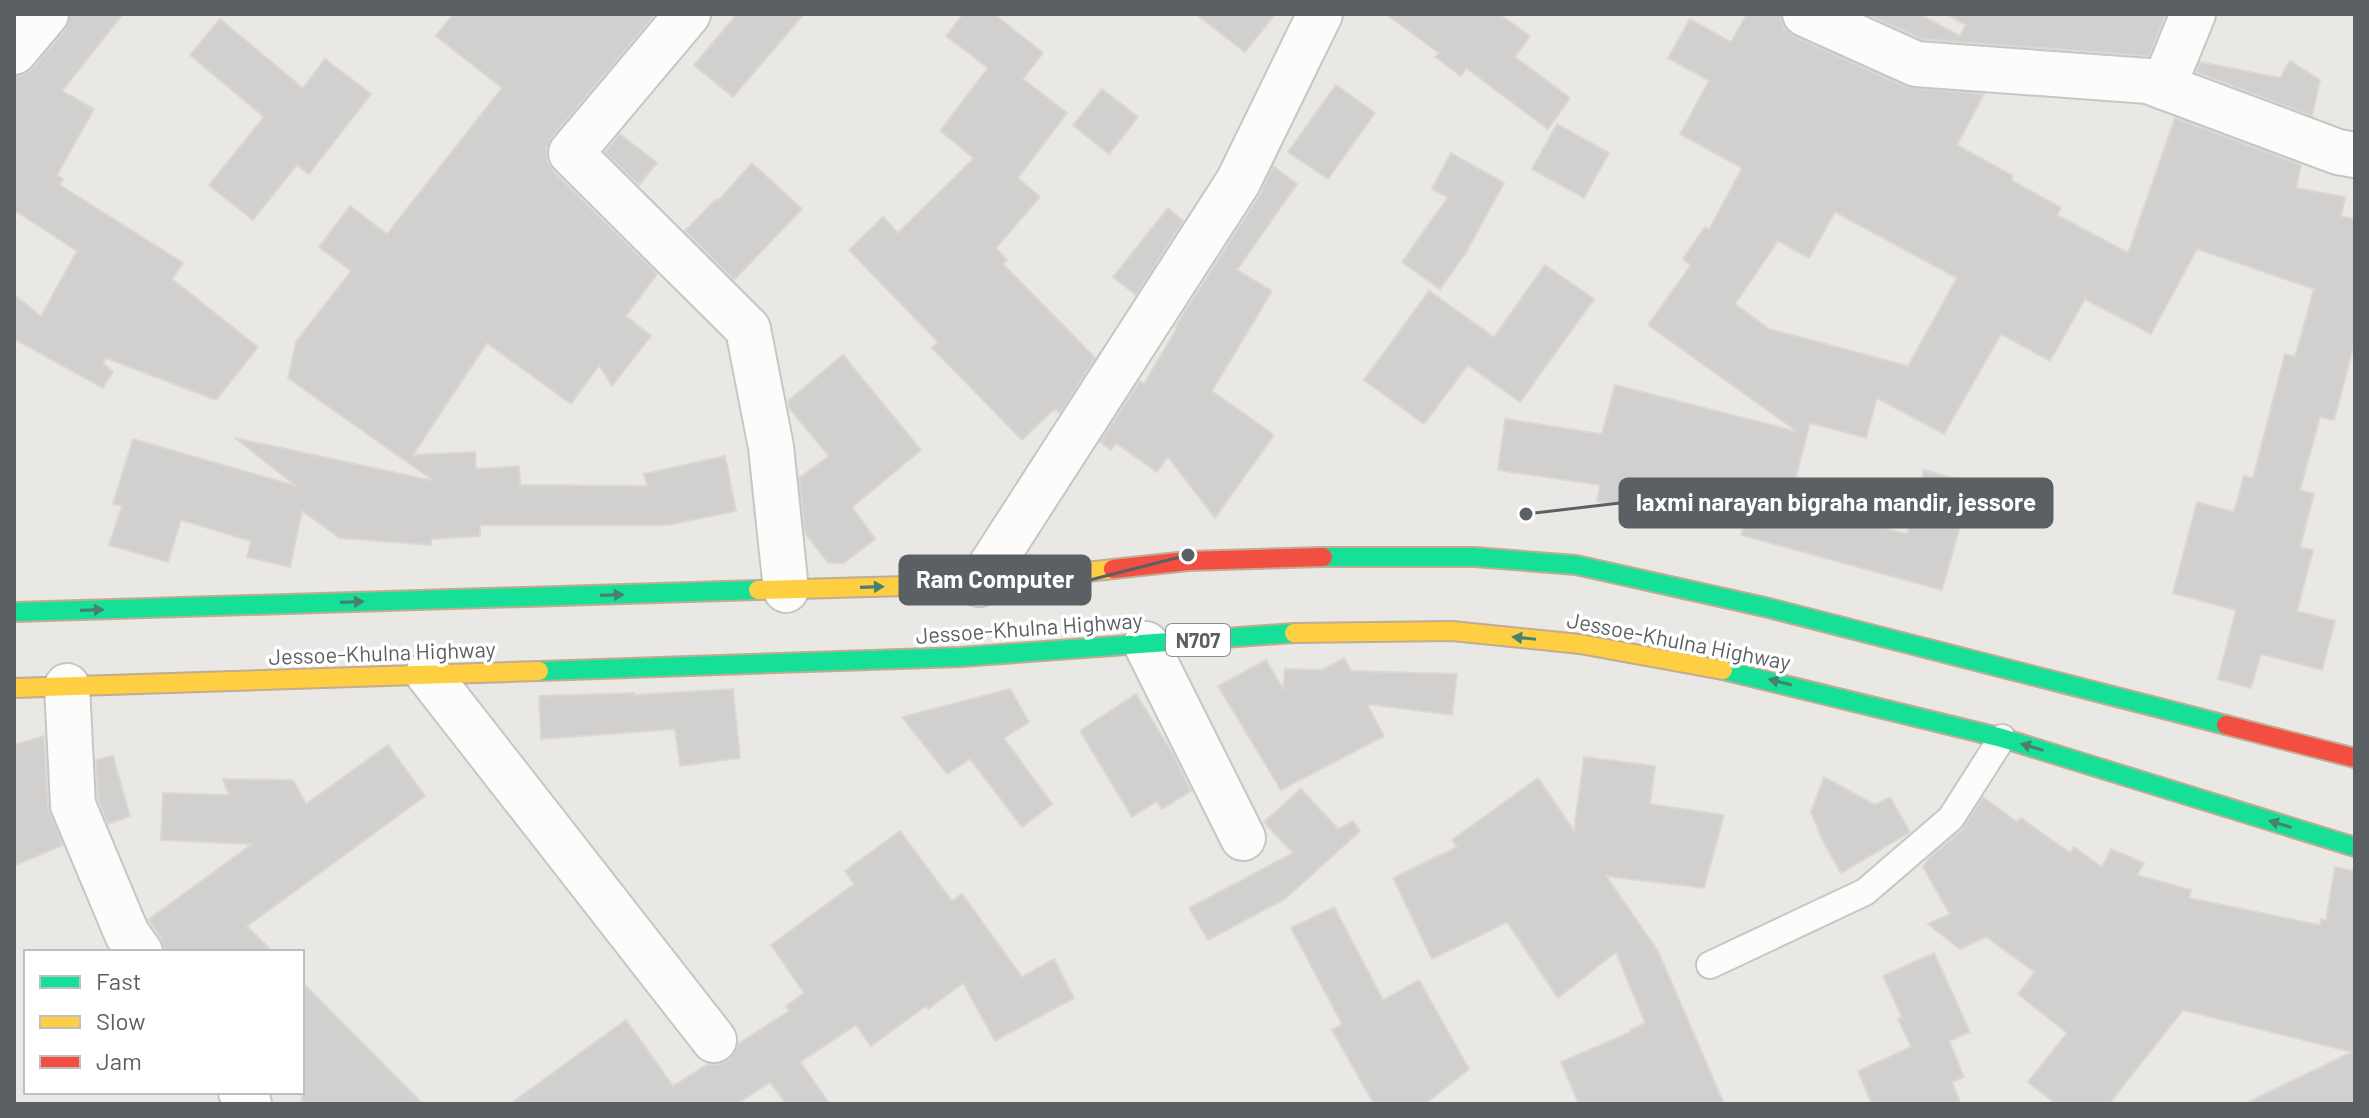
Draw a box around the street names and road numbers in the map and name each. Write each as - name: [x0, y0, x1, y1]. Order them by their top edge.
- street label: Jessoe-Khulna Highway: [915, 606, 1143, 648]
- street label: Jessoe-Khulna Highway: [1565, 606, 1793, 674]
- road number: N707: [1166, 624, 1230, 656]
- street label: Jessoe-Khulna Highway: [268, 635, 496, 669]

